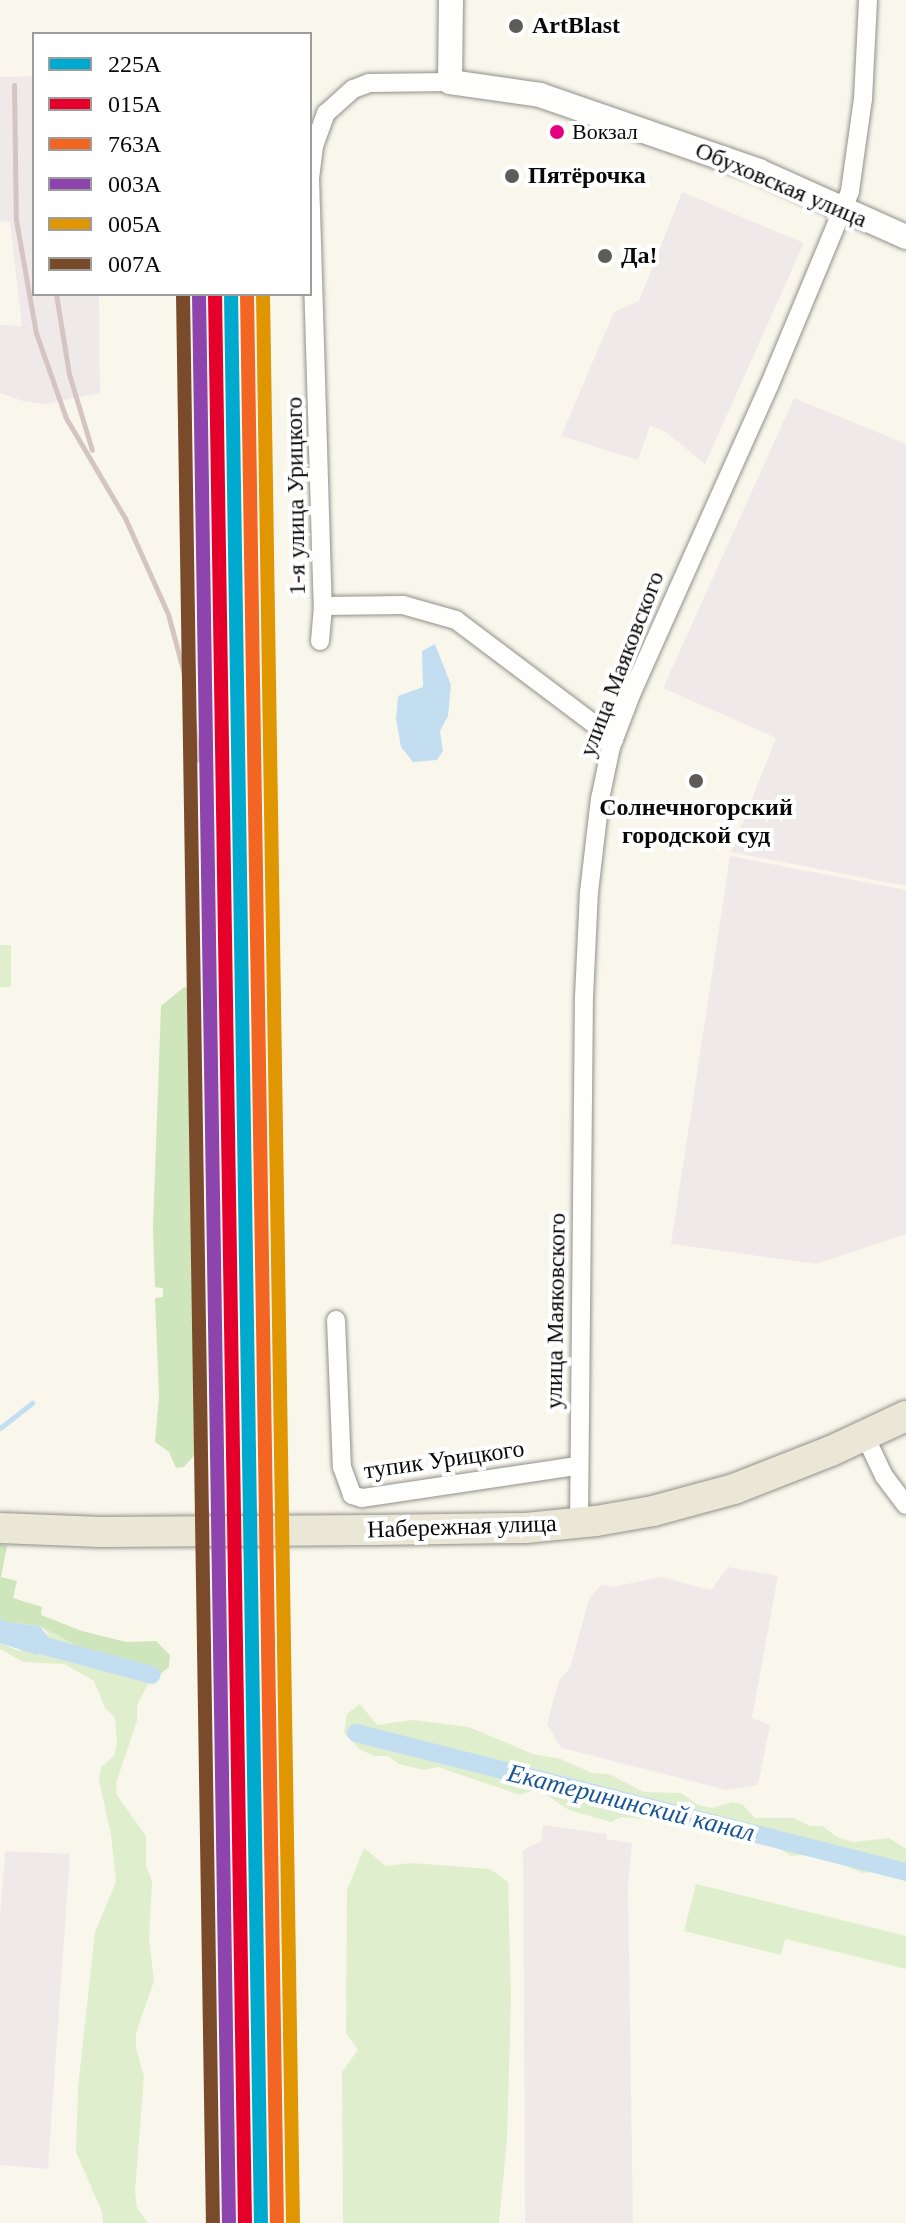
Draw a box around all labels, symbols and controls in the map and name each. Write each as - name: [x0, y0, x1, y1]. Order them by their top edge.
- place label: ArtBlast: [532, 12, 620, 40]
- marker: ArtBlast: [507, 17, 525, 35]
- legend: [32, 32, 312, 296]
- text: 225А: [108, 51, 161, 77]
- text: 015А: [108, 91, 161, 117]
- place label: Вокзал: [572, 119, 638, 145]
- marker: Вокзал: [549, 124, 565, 140]
- text: 763А: [108, 131, 161, 157]
- street label: Обуховская улица: [691, 136, 871, 234]
- place label: Пятёрочка: [528, 162, 646, 190]
- marker: Пятёрочка: [503, 167, 521, 185]
- text: 003А: [108, 171, 161, 197]
- text: 005А: [108, 211, 161, 237]
- place label: Да!: [621, 242, 658, 270]
- marker: Да!: [596, 247, 614, 265]
- text: 007А: [108, 251, 161, 277]
- street label: 1-я улица Урицкого: [280, 396, 312, 596]
- street label: улица Маяковского: [573, 567, 671, 761]
- marker: Солнечногорский городской суд: [687, 772, 705, 790]
- place label: Солнечногорский городской суд: [599, 794, 793, 850]
- street label: улица Маяковского: [540, 1213, 572, 1409]
- street label: тупик Урицкого: [362, 1434, 526, 1486]
- street label: Набережная улица: [367, 1509, 557, 1545]
- water label: Екатерининский канал: [504, 1757, 758, 1849]

